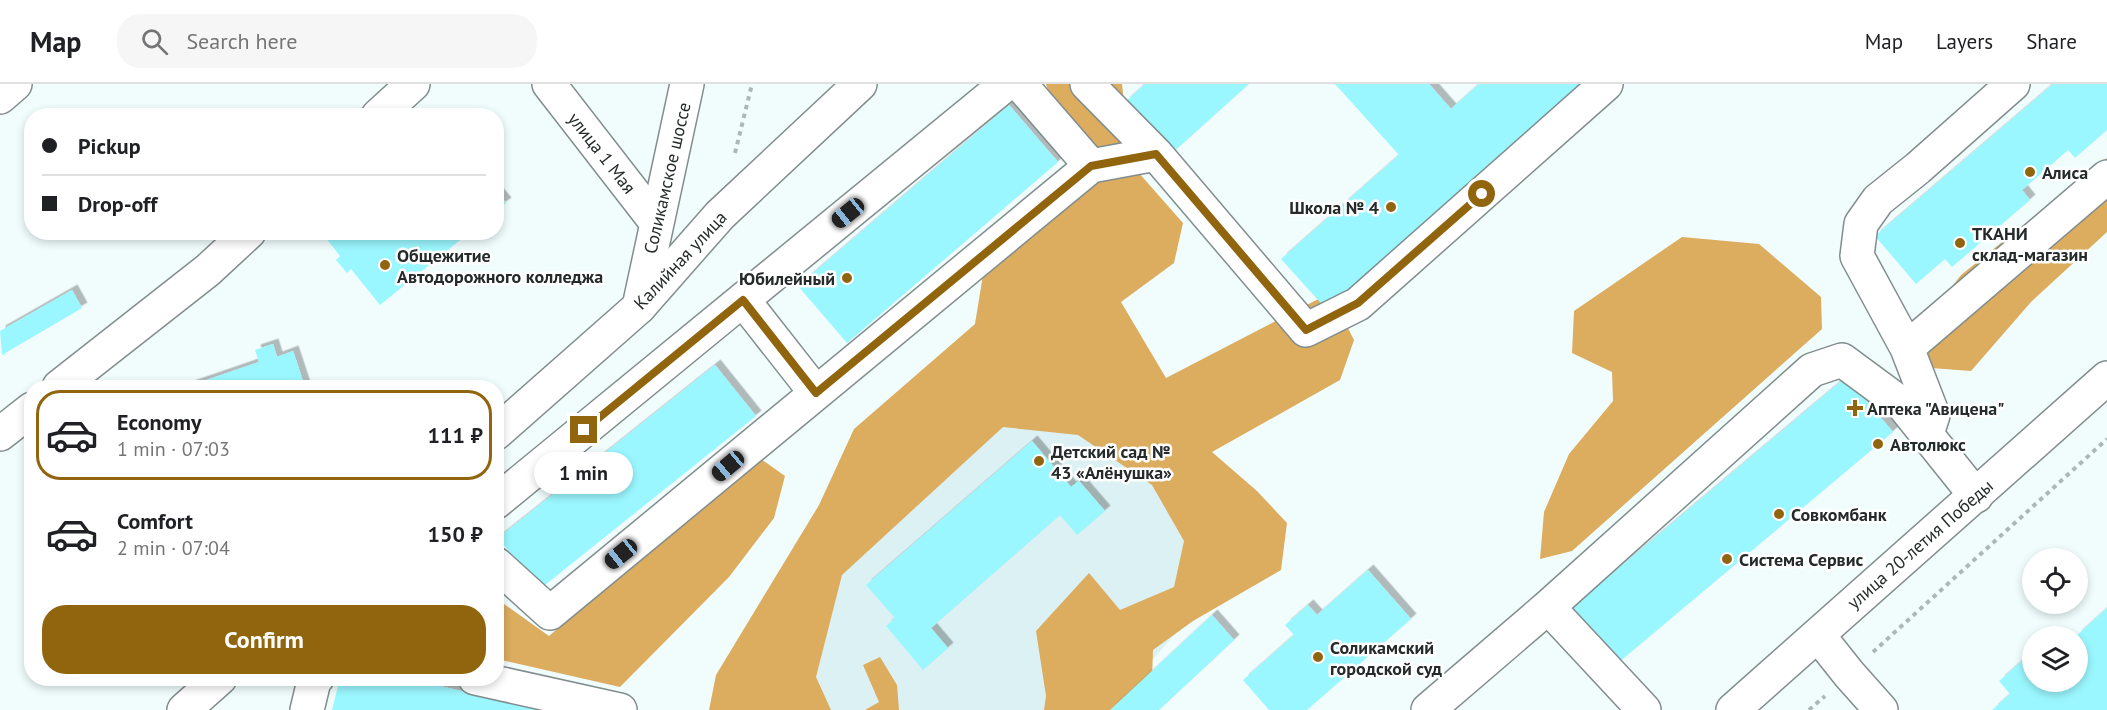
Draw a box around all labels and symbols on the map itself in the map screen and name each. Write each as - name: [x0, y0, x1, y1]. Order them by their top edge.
- street label: Соликамское шоссе: [638, 100, 696, 256]
- street label: улица 1 Мая: [563, 108, 641, 198]
- place label: Алиса: [2042, 161, 2088, 184]
- marker: Алиса: [2023, 165, 2037, 179]
- route start: [1468, 180, 1495, 207]
- car: [828, 195, 868, 231]
- place label: Школа № 4: [1289, 196, 1379, 219]
- marker: Школа № 4: [1384, 200, 1398, 214]
- street label: Калийная улица: [628, 206, 732, 314]
- place label: ТКАНИ склад-магазин: [1972, 222, 2088, 266]
- marker: ТКАНИ склад-магазин: [1953, 236, 1967, 250]
- place label: Общежитие Автодорожного колледжа: [397, 244, 603, 288]
- marker: Общежитие Автодорожного колледжа: [378, 258, 392, 272]
- place label: Юбилейный: [739, 267, 835, 290]
- marker: Юбилейный: [840, 271, 854, 285]
- place label: Аптека "Авицена": [1867, 397, 2005, 420]
- marker: Аптека "Авицена": [1848, 401, 1862, 415]
- route end: [570, 416, 597, 443]
- place label: Автолюкс: [1890, 433, 1966, 456]
- marker: Автолюкс: [1871, 437, 1885, 451]
- place label: Детский сад № 43 «Алёнушка»: [1051, 440, 1172, 484]
- car: [708, 448, 748, 484]
- callout: 1 min: [534, 451, 634, 493]
- marker: Детский сад № 43 «Алёнушка»: [1032, 454, 1046, 468]
- street label: улица 20-летия Победы: [1842, 474, 1998, 614]
- place label: Совкомбанк: [1791, 503, 1887, 526]
- marker: Совкомбанк: [1772, 507, 1786, 521]
- car: [601, 536, 641, 572]
- place label: Система Сервис: [1739, 548, 1864, 571]
- marker: Система Сервис: [1720, 552, 1734, 566]
- place label: Соликамский городской суд: [1330, 636, 1442, 680]
- marker: Соликамский городской суд: [1311, 650, 1325, 664]

